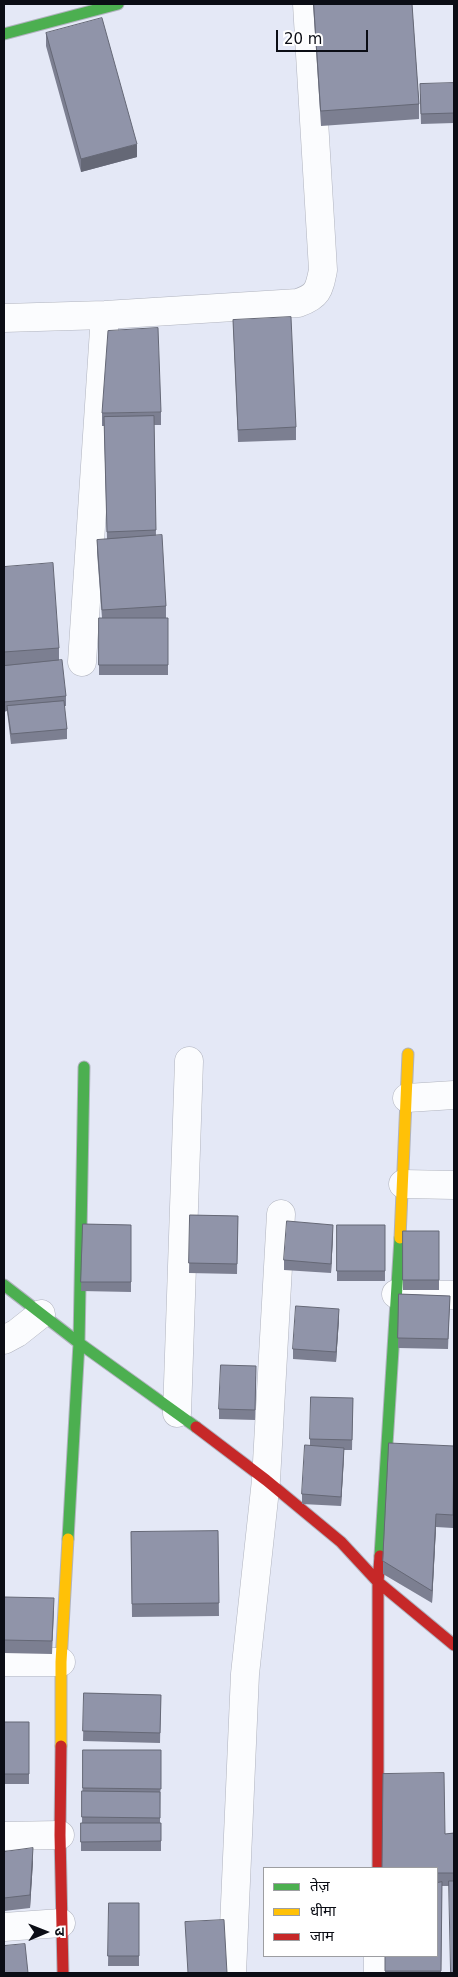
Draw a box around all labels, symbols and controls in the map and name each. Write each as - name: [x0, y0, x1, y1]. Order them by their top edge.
- scale bar: [278, 20, 370, 52]
- text: 20 m: [284, 30, 322, 48]
- legend: [263, 1867, 438, 1957]
- text: तेज़: [310, 1877, 330, 1895]
- text: धीमा: [310, 1902, 336, 1920]
- north arrow: [20, 1907, 70, 1957]
- text: उ: [52, 1927, 68, 1936]
- text: जाम: [310, 1927, 334, 1945]

